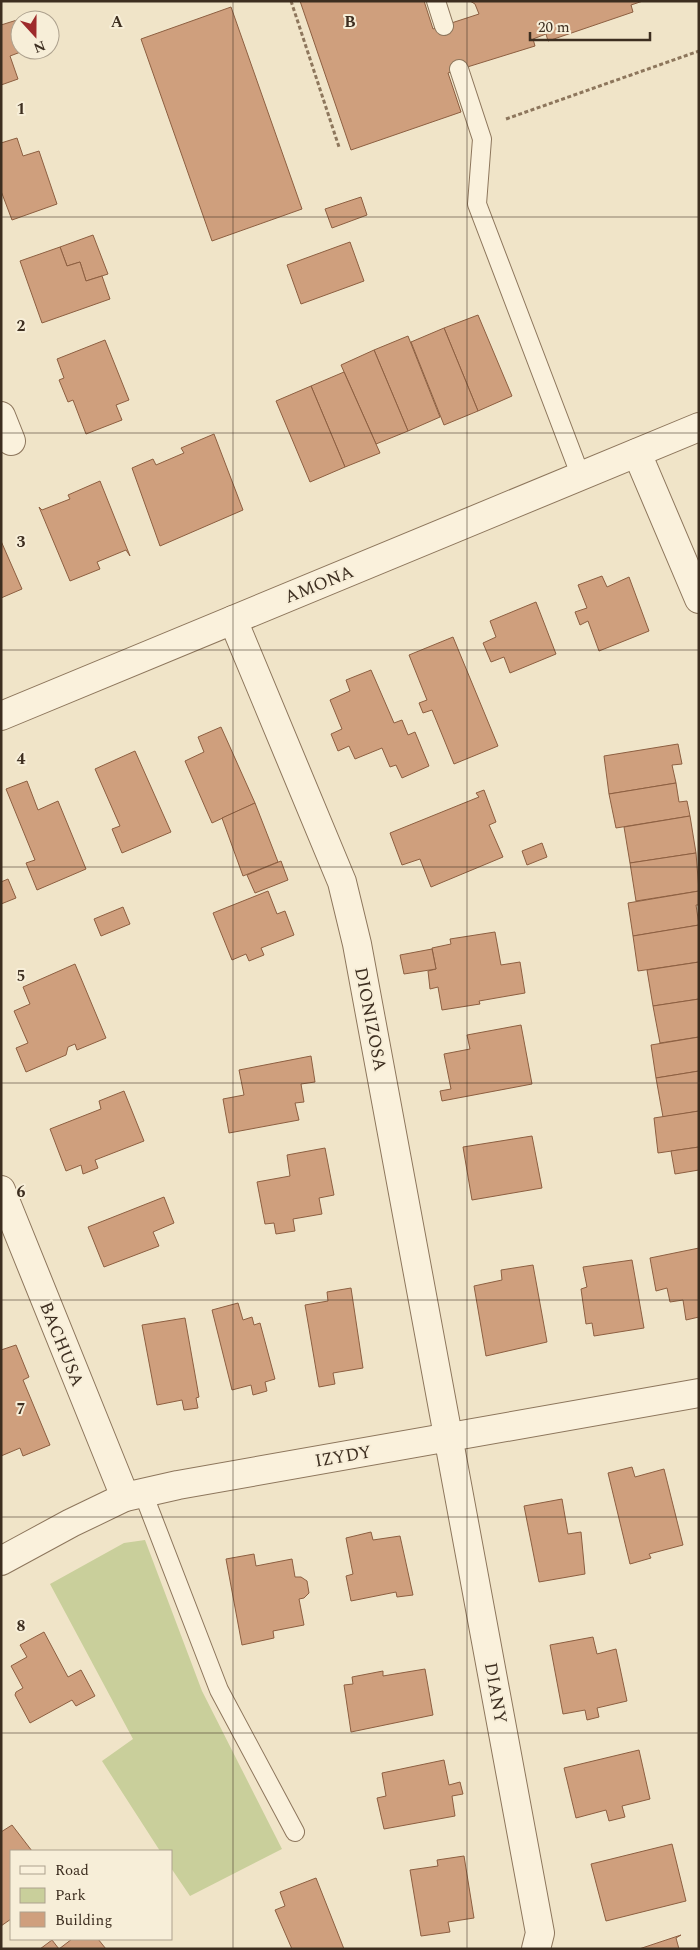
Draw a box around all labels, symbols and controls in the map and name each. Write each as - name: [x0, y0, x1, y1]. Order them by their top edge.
- north arrow: [10, 10, 60, 60]
- text: A: [111, 10, 124, 34]
- text: B: [344, 10, 356, 34]
- scale bar: [530, 10, 650, 42]
- text: 20 m: [538, 16, 570, 39]
- text: N: [30, 35, 49, 59]
- text: 1: [17, 97, 25, 121]
- text: 2: [17, 314, 26, 338]
- text: 3: [17, 530, 26, 554]
- street label: AMONA: [280, 558, 358, 611]
- text: 4: [17, 747, 26, 771]
- text: 5: [17, 964, 25, 988]
- street label: DIONIZOSA: [347, 965, 394, 1073]
- text: 6: [17, 1180, 26, 1204]
- street label: BACHUSA: [32, 1298, 91, 1391]
- text: 7: [17, 1397, 26, 1421]
- street label: IZYDY: [313, 1438, 374, 1475]
- text: 8: [17, 1614, 26, 1638]
- street label: DIANY: [477, 1660, 514, 1726]
- legend: [10, 1850, 172, 1940]
- text: Road: [55, 1859, 89, 1882]
- text: Park: [55, 1884, 86, 1907]
- text: Building: [55, 1909, 112, 1932]

